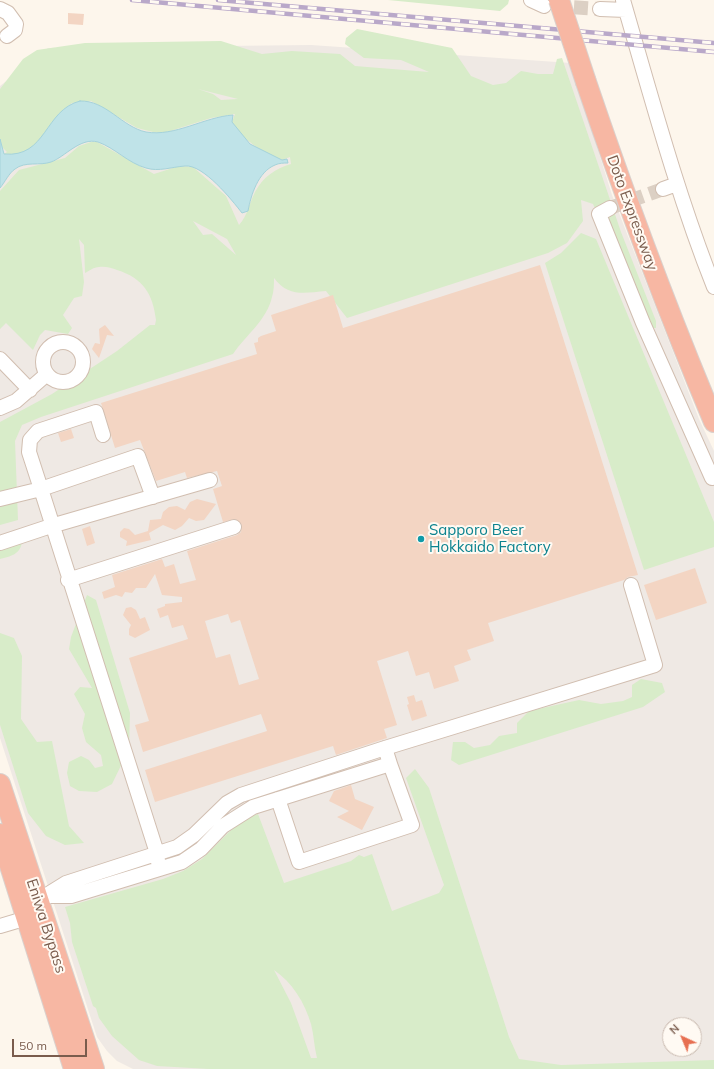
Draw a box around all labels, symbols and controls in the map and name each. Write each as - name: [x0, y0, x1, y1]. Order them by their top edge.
- street label: Doto Expressway: [603, 153, 661, 273]
- place label: Sapporo Beer Hokkaido Factory: [429, 521, 551, 556]
- marker: Sapporo Beer Hokkaido Factory: [416, 534, 426, 544]
- street label: Eniwa Bypass: [22, 877, 70, 975]
- north arrow: [662, 1017, 702, 1057]
- text: N: [667, 1021, 682, 1037]
- scale bar: [14, 1031, 89, 1057]
- text: 50 m: [19, 1038, 47, 1053]

